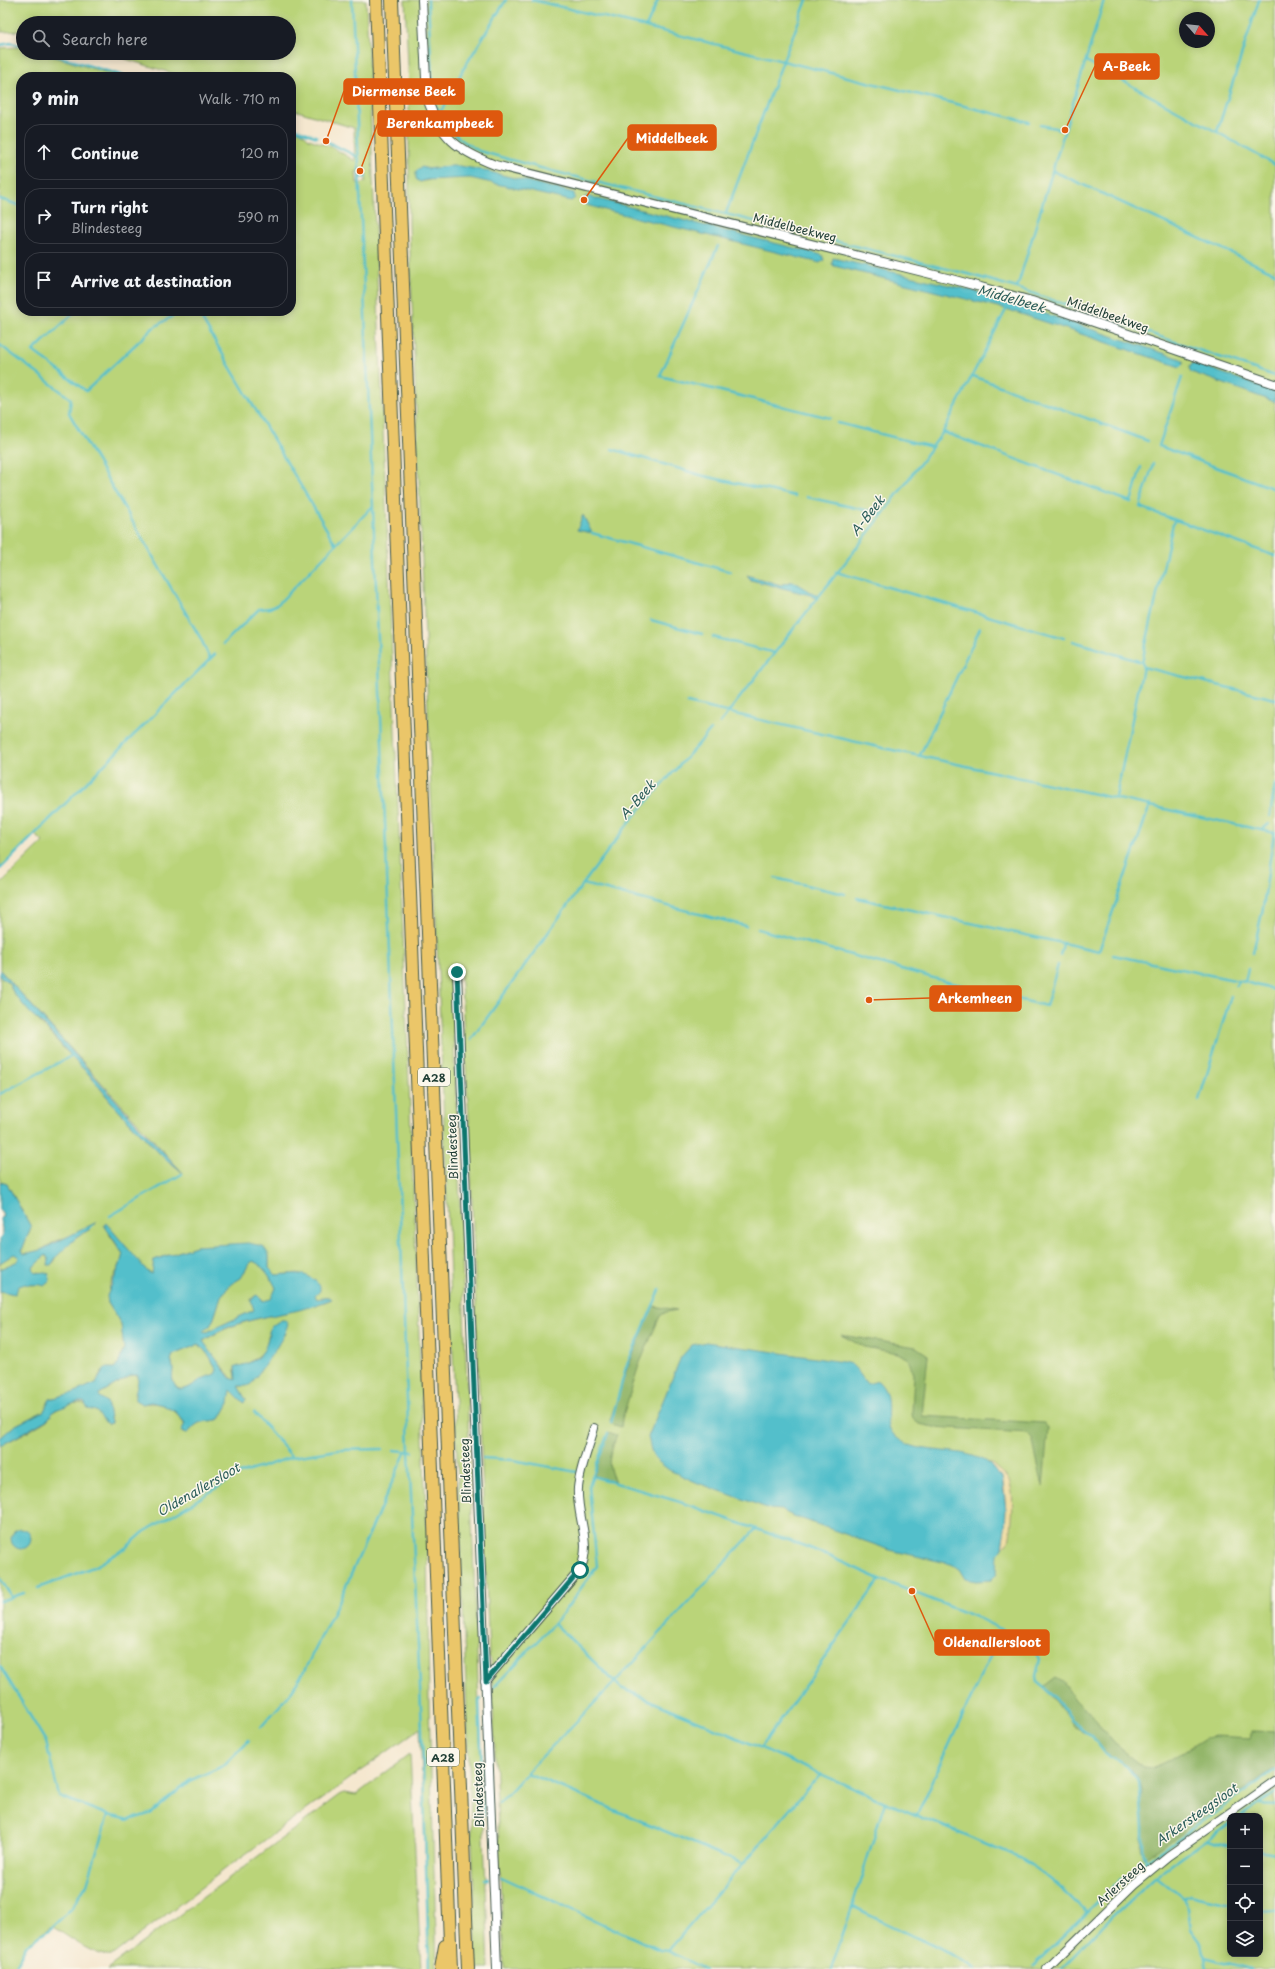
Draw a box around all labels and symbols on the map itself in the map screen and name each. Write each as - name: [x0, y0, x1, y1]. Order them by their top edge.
- north arrow: [1179, 12, 1215, 48]
- callout: A-Beek: [1095, 54, 1159, 79]
- text: A-Beek: [1103, 56, 1151, 75]
- callout: Diermense Beek: [344, 79, 464, 104]
- text: Diermense Beek: [352, 81, 456, 100]
- callout: Berenkampbeek: [378, 111, 502, 136]
- text: Berenkampbeek: [386, 113, 494, 132]
- callout: Middelbeek: [628, 125, 716, 150]
- text: Middelbeek: [636, 128, 708, 147]
- street label: Middelbeekweg: [751, 208, 839, 246]
- water label: Middelbeek: [976, 279, 1049, 317]
- street label: Middelbeekweg: [1065, 292, 1151, 336]
- water label: A-Beek: [845, 490, 890, 539]
- water label: A-Beek: [615, 774, 660, 823]
- route end: [448, 963, 466, 981]
- callout: Arkemheen: [930, 986, 1021, 1011]
- text: Arkemheen: [937, 988, 1012, 1007]
- road number: A28: [418, 1068, 450, 1086]
- street label: Blindesteeg: [442, 1114, 462, 1180]
- street label: Blindesteeg: [455, 1438, 475, 1504]
- water label: Oldenallersloot: [153, 1457, 244, 1520]
- route start: [571, 1561, 589, 1579]
- callout: Oldenallersloot: [935, 1630, 1049, 1655]
- text: Oldenallersloot: [943, 1632, 1041, 1651]
- road number: A28: [427, 1748, 459, 1766]
- street label: Blindesteeg: [468, 1762, 488, 1828]
- water label: Arkersteegsloot: [1151, 1778, 1242, 1849]
- street label: Arlersteeg: [1092, 1857, 1148, 1909]

